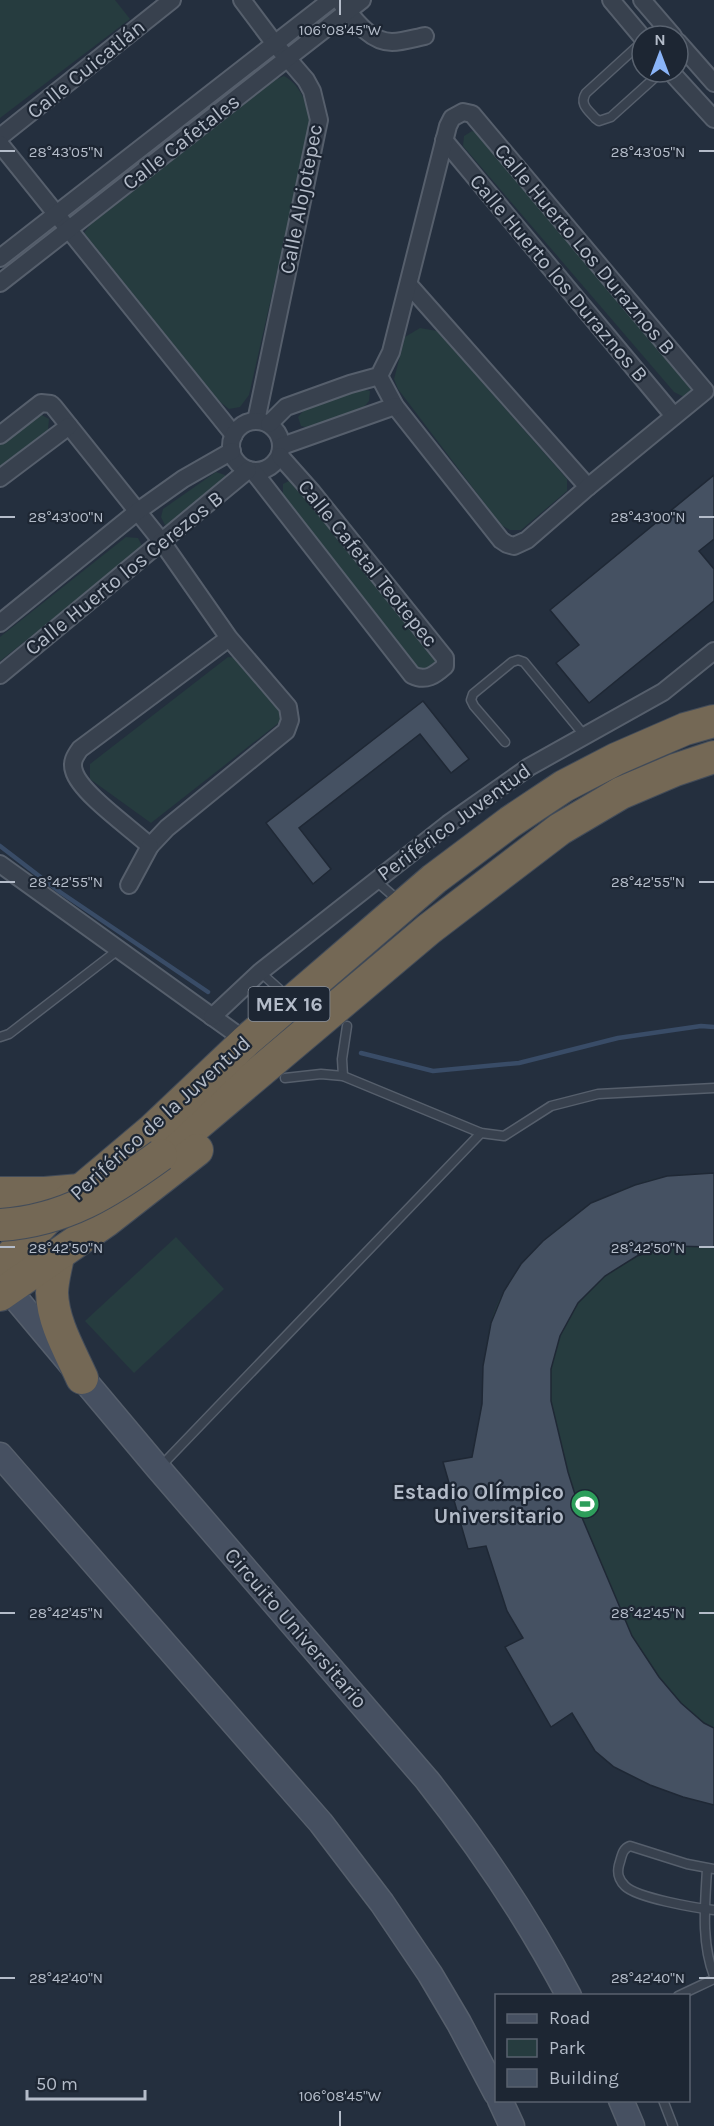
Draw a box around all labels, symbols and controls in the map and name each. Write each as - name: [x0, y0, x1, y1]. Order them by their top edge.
- street label: Calle Cuicatlán: [22, 14, 150, 124]
- text: 106°08'45"W: [299, 21, 382, 39]
- north arrow: [630, 24, 690, 84]
- text: N: [654, 30, 666, 49]
- street label: Calle Cafetales: [118, 89, 244, 195]
- street label: Calle Alojotepec: [275, 122, 327, 276]
- street label: Calle Huerto Los Duraznos B: [490, 139, 680, 359]
- text: 28°43'05"N: [29, 143, 103, 161]
- text: 28°43'05"N: [611, 143, 685, 161]
- street label: Calle Huerto los Duraznos B: [465, 169, 653, 387]
- street label: Calle Cafetal Teotepec: [293, 474, 443, 652]
- street label: Calle Huerto los Cerezos B: [20, 486, 228, 660]
- text: 28°43'00"N: [29, 508, 103, 526]
- text: 28°43'00"N: [611, 508, 685, 526]
- street label: Periférico Juventud: [373, 758, 535, 886]
- text: 28°42'55"N: [29, 873, 103, 891]
- text: 28°42'55"N: [611, 873, 685, 891]
- road number: MEX 16: [248, 987, 330, 1021]
- street label: Periférico de la Juventud: [65, 1031, 255, 1205]
- text: 28°42'50"N: [29, 1239, 103, 1257]
- text: 28°42'50"N: [611, 1239, 685, 1257]
- place label: Estadio Olímpico Universitario: [393, 1480, 564, 1528]
- sports icon: Estadio Olímpico Universitario: [569, 1488, 601, 1520]
- street label: Circuito Universitario: [220, 1543, 372, 1713]
- text: 28°42'45"N: [29, 1604, 103, 1622]
- text: 28°42'45"N: [611, 1604, 685, 1622]
- text: 28°42'40"N: [29, 1969, 103, 1987]
- text: 28°42'40"N: [611, 1969, 685, 1987]
- legend: [495, 1994, 690, 2102]
- text: Road: [549, 2007, 590, 2029]
- text: Park: [549, 2037, 586, 2059]
- scale bar: [27, 2063, 146, 2101]
- text: Building: [549, 2067, 619, 2089]
- text: 50 m: [36, 2073, 78, 2095]
- text: 106°08'45"W: [299, 2087, 382, 2105]

